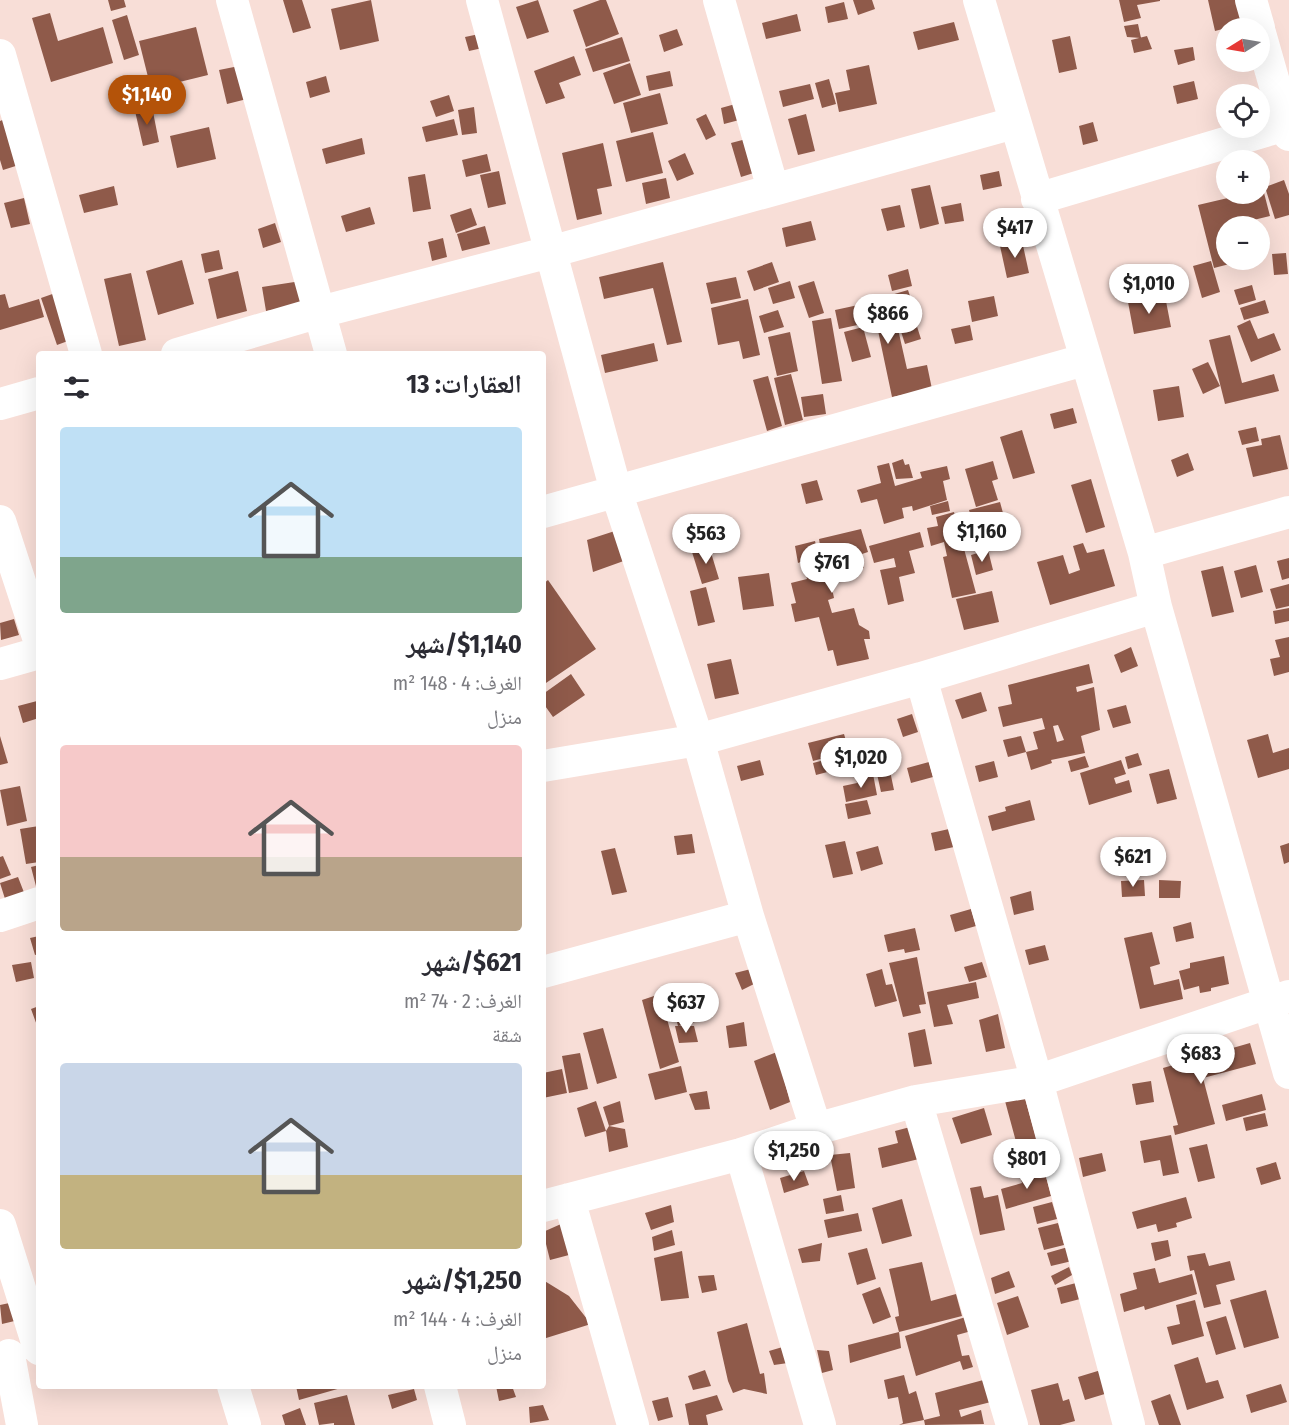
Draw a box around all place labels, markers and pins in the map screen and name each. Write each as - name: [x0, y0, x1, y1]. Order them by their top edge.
- pin: $1,140: [98, 75, 196, 126]
- pin: $417: [979, 208, 1051, 259]
- pin: $1,010: [1100, 264, 1198, 315]
- pin: $866: [852, 294, 924, 345]
- pin: $1,160: [933, 512, 1031, 563]
- pin: $563: [670, 514, 742, 565]
- pin: $761: [796, 543, 868, 594]
- pin: $1,020: [812, 738, 910, 789]
- pin: $621: [1097, 837, 1169, 888]
- pin: $637: [650, 983, 722, 1034]
- pin: $683: [1165, 1034, 1237, 1085]
- pin: $1,250: [745, 1131, 843, 1182]
- pin: $801: [991, 1139, 1063, 1190]

